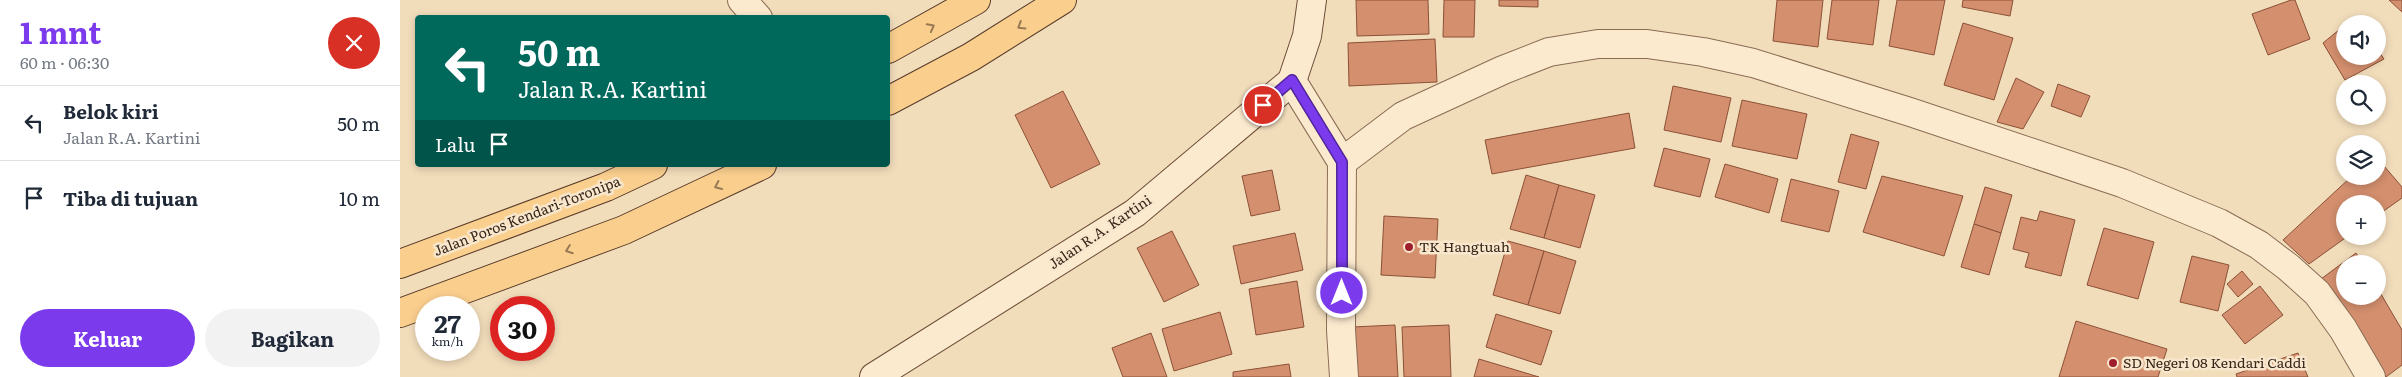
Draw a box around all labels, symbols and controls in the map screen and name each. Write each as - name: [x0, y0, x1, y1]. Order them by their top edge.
- text: 1 mnt: [20, 9, 101, 53]
- map controls: [2336, 15, 2386, 305]
- button: sound: [2336, 15, 2386, 65]
- button: close: [328, 17, 380, 69]
- one-way arrow: [1017, 19, 1026, 29]
- one-way arrow: [925, 23, 934, 33]
- text: 50 m: [518, 25, 601, 77]
- icon: left: [435, 35, 500, 100]
- text: 60 m · 06:30: [20, 50, 109, 74]
- text: Jalan R.A. Kartini: [518, 72, 707, 105]
- button: search: [2336, 75, 2386, 125]
- pin: [1242, 84, 1284, 126]
- icon: arrive: [1249, 91, 1277, 119]
- text: Belok kiri: [63, 97, 159, 125]
- icon: left: [20, 109, 48, 137]
- text: 50 m: [337, 109, 380, 137]
- text: Jalan R.A. Kartini: [63, 125, 200, 149]
- text: Lalu: [435, 130, 475, 158]
- icon: arrive: [485, 130, 513, 158]
- button: layers: [2336, 135, 2386, 185]
- street label: Jalan Poros Kendari-Toronipa: [430, 170, 624, 260]
- one-way arrow: [714, 179, 723, 190]
- icon: arrive: [20, 184, 48, 212]
- text: Tiba di tujuan: [63, 184, 198, 212]
- text: 10 m: [339, 184, 380, 212]
- street label: Jalan R.A. Kartini: [1044, 189, 1155, 273]
- button: +: [2336, 195, 2386, 245]
- place label: TK Hangtuah: [1419, 236, 1510, 256]
- marker: TK Hangtuah: [1403, 241, 1415, 253]
- one-way arrow: [565, 244, 573, 254]
- button: −: [2336, 255, 2386, 305]
- position arrow: [1315, 266, 1367, 318]
- speed limit sign: 30: [490, 296, 555, 361]
- text: 27: [434, 304, 461, 341]
- button: Keluar: [20, 309, 195, 367]
- button: Bagikan: [205, 309, 380, 367]
- text: km/h: [432, 332, 463, 350]
- place label: SD Negeri 08 Kendari Caddi: [2123, 352, 2306, 372]
- marker: SD Negeri 08 Kendari Caddi: [2107, 357, 2119, 369]

